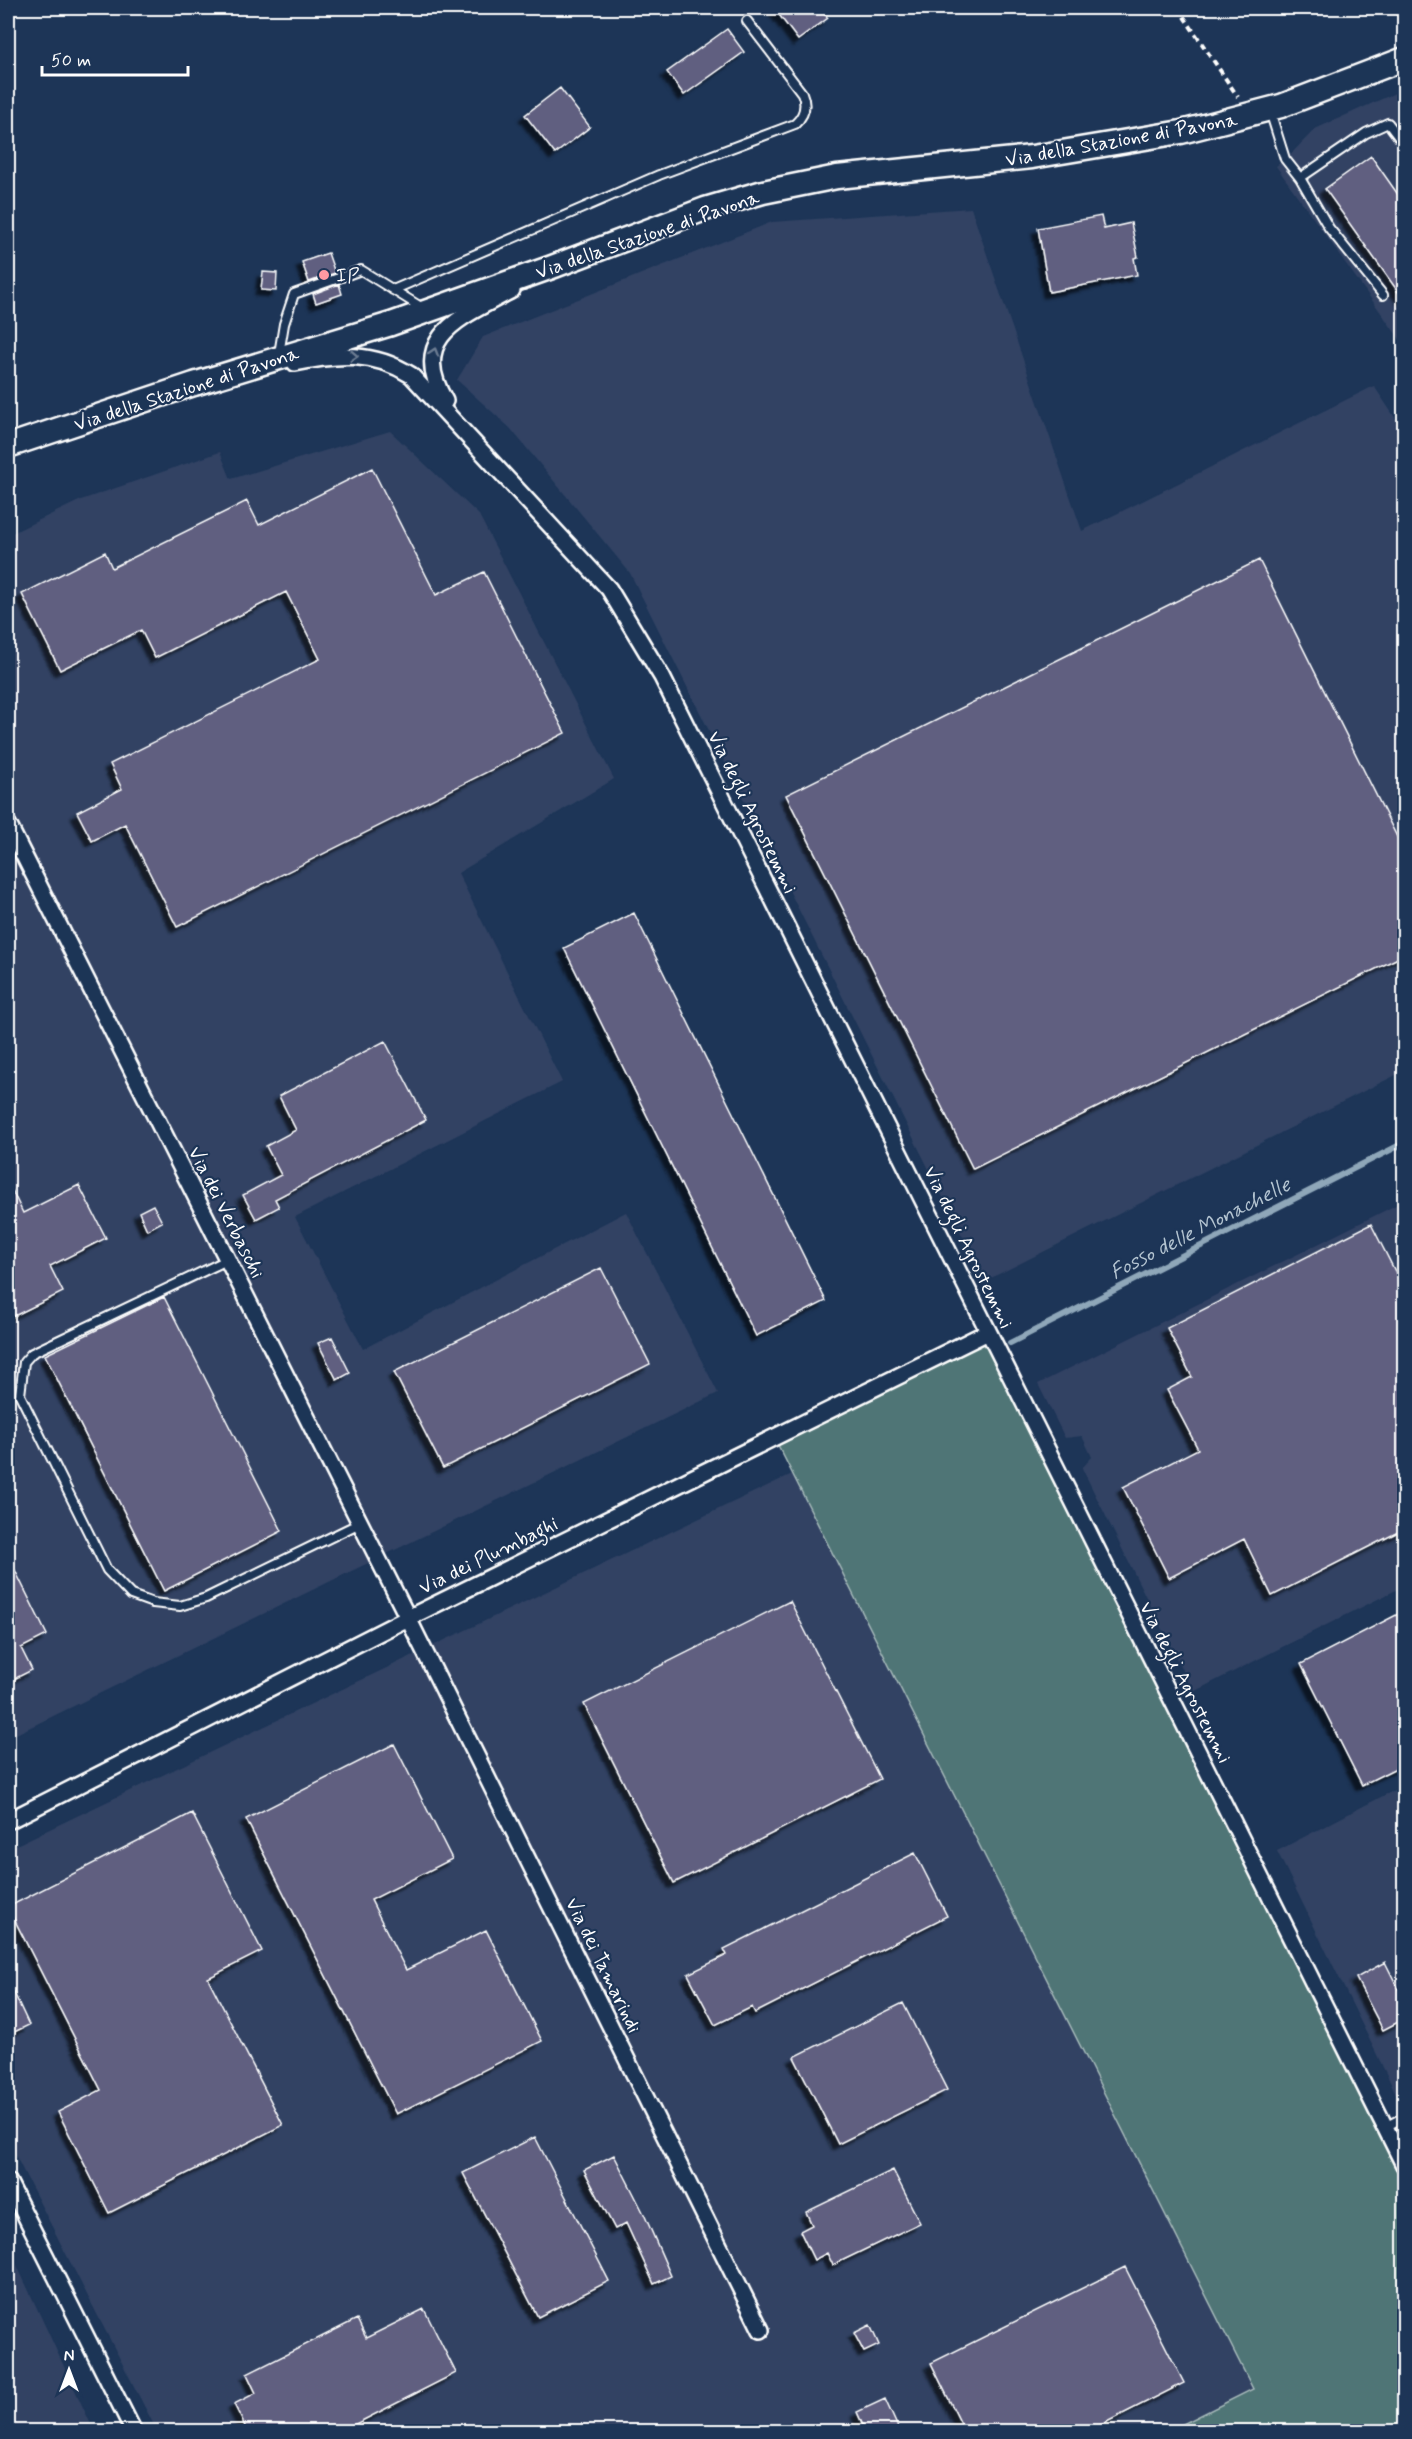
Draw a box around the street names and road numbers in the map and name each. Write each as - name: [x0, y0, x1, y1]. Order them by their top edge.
- street label: Via della Stazione di Pavona: [1003, 107, 1240, 174]
- street label: Via della Stazione di Pavona: [532, 184, 764, 286]
- street label: Via della Stazione di Pavona: [71, 340, 303, 439]
- street label: Via degli Agrostemmi: [699, 727, 803, 900]
- street label: Via dei Verbaschi: [181, 1142, 270, 1283]
- street label: Via degli Agrostemmi: [915, 1162, 1019, 1335]
- street label: Via dei Plumbaghi: [415, 1511, 563, 1603]
- street label: Via degli Agrostemmi: [1130, 1597, 1237, 1769]
- street label: Via dei Tamarindi: [558, 1893, 647, 2038]

